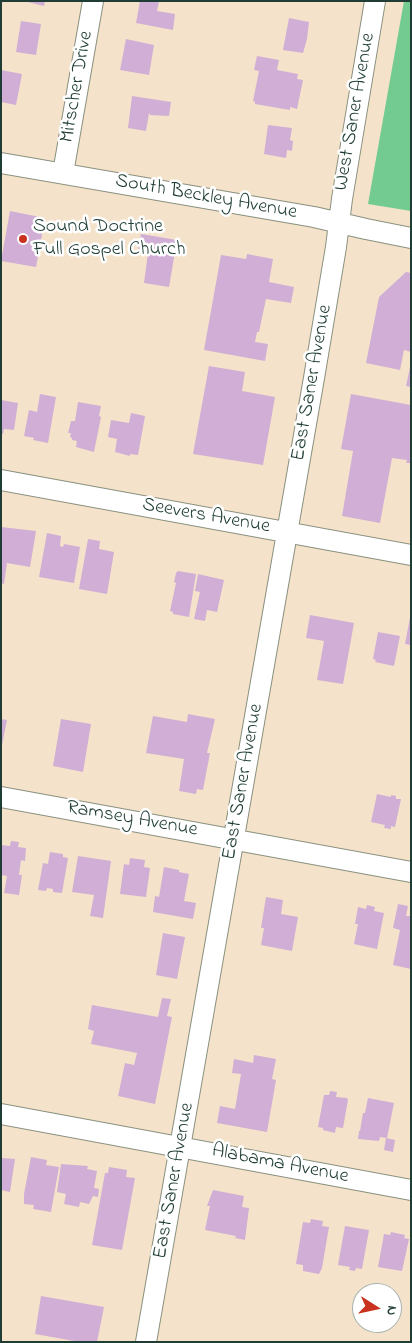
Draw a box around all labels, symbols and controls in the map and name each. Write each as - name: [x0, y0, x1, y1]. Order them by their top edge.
- street label: Mitscher Drive: [56, 29, 100, 145]
- street label: West Saner Avenue: [330, 31, 382, 193]
- street label: South Beckley Avenue: [113, 170, 299, 226]
- place label: Sound Doctrine Full Gospel Church: [33, 216, 185, 263]
- marker: Sound Doctrine Full Gospel Church: [17, 233, 29, 245]
- street label: East Saner Avenue: [287, 303, 339, 463]
- street label: Seevers Avenue: [140, 494, 272, 540]
- street label: East Saner Avenue: [218, 702, 270, 862]
- street label: Ramsey Avenue: [65, 797, 199, 843]
- street label: East Saner Avenue: [149, 1101, 201, 1261]
- street label: Alabama Avenue: [210, 1140, 350, 1190]
- north arrow: [352, 1283, 402, 1333]
- text: N: [380, 1304, 402, 1317]

